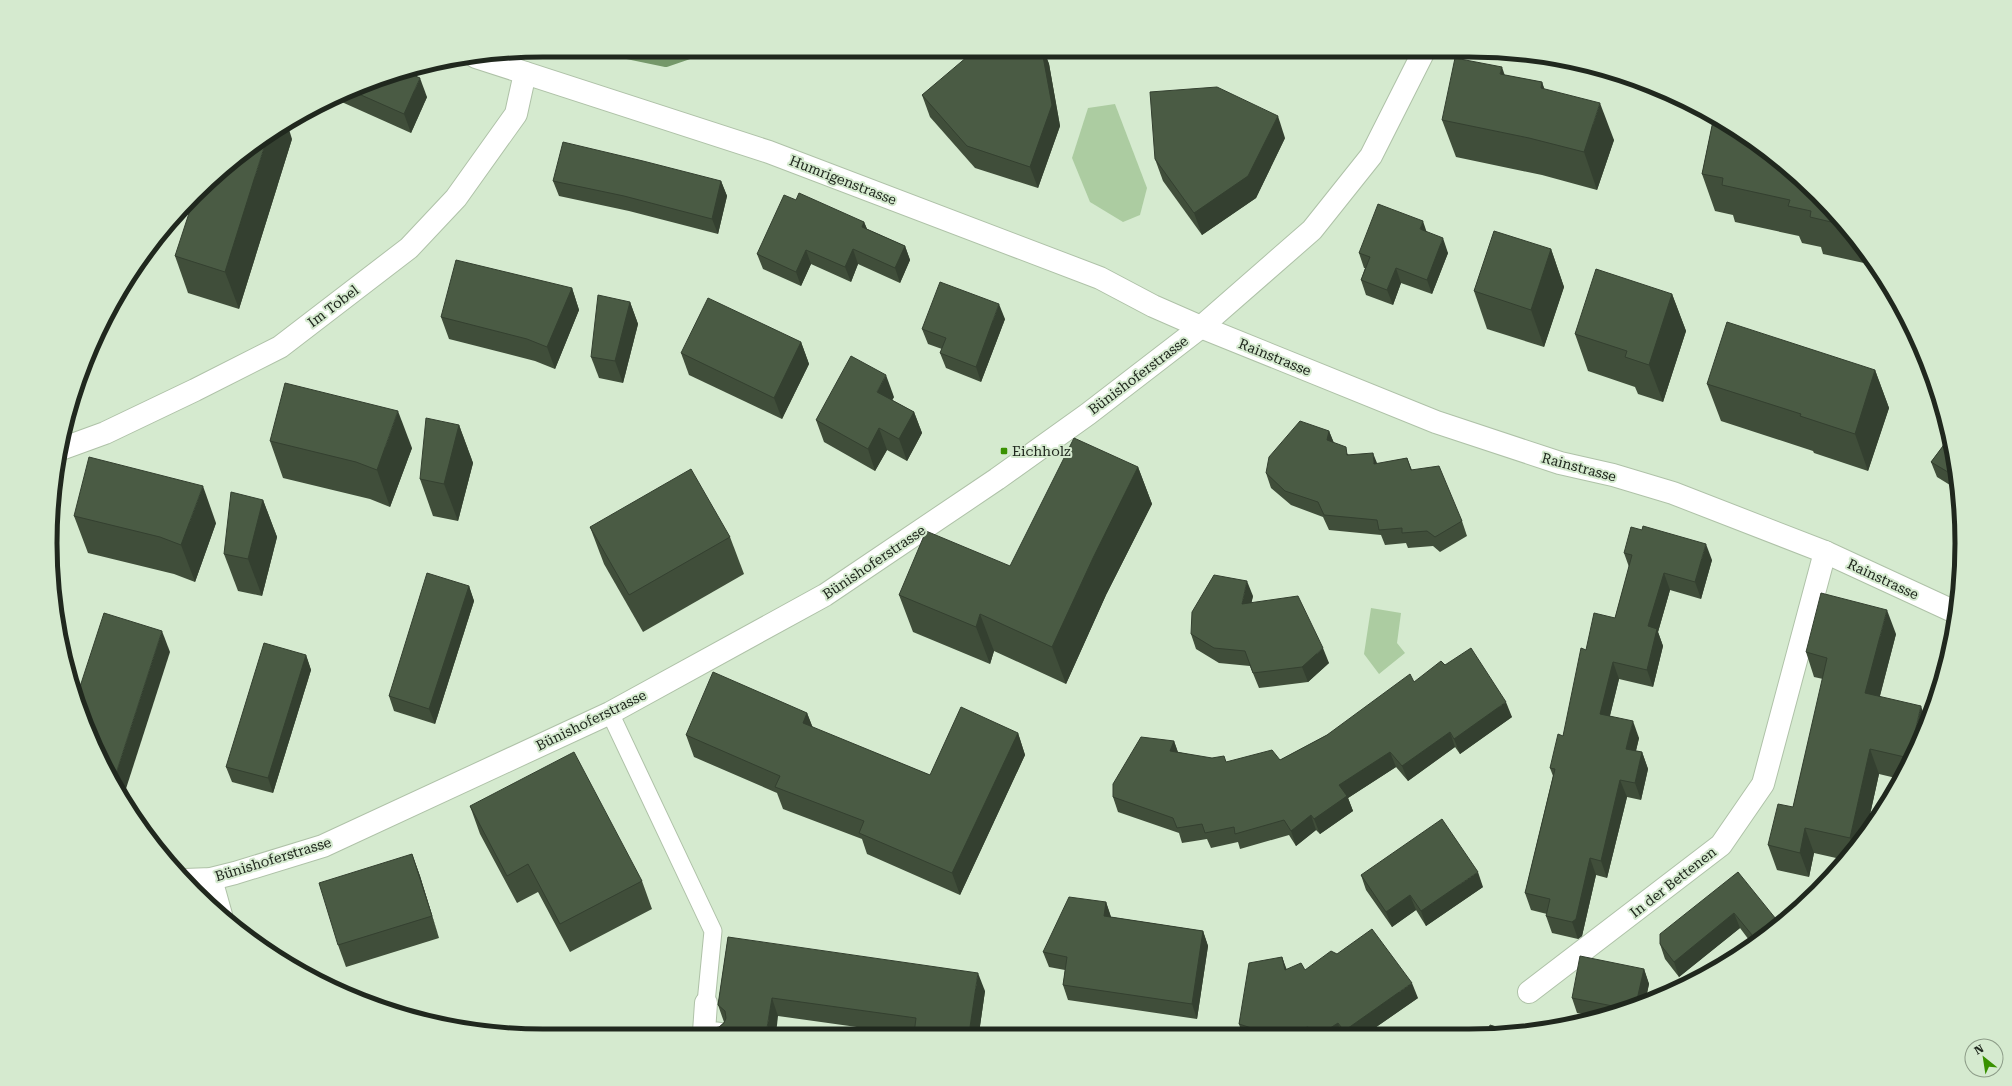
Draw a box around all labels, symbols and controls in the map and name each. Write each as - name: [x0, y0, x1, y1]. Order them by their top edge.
- street label: Humrigenstrasse: [787, 152, 899, 208]
- street label: Im Tobel: [304, 281, 362, 330]
- street label: Bünishoferstrasse: [1085, 332, 1191, 418]
- street label: Rainstrasse: [1236, 335, 1314, 379]
- place label: Eichholz: [1012, 443, 1071, 459]
- marker: Eichholz: [999, 446, 1009, 456]
- street label: Rainstrasse: [1540, 449, 1618, 485]
- street label: Bünishoferstrasse: [820, 522, 929, 602]
- street label: Rainstrasse: [1845, 556, 1921, 603]
- street label: Bünishoferstrasse: [533, 686, 649, 754]
- street label: Bünishoferstrasse: [213, 834, 333, 884]
- street label: In der Bettenen: [1627, 843, 1719, 921]
- north arrow: [1964, 1038, 2004, 1078]
- text: N: [1972, 1042, 1987, 1058]

